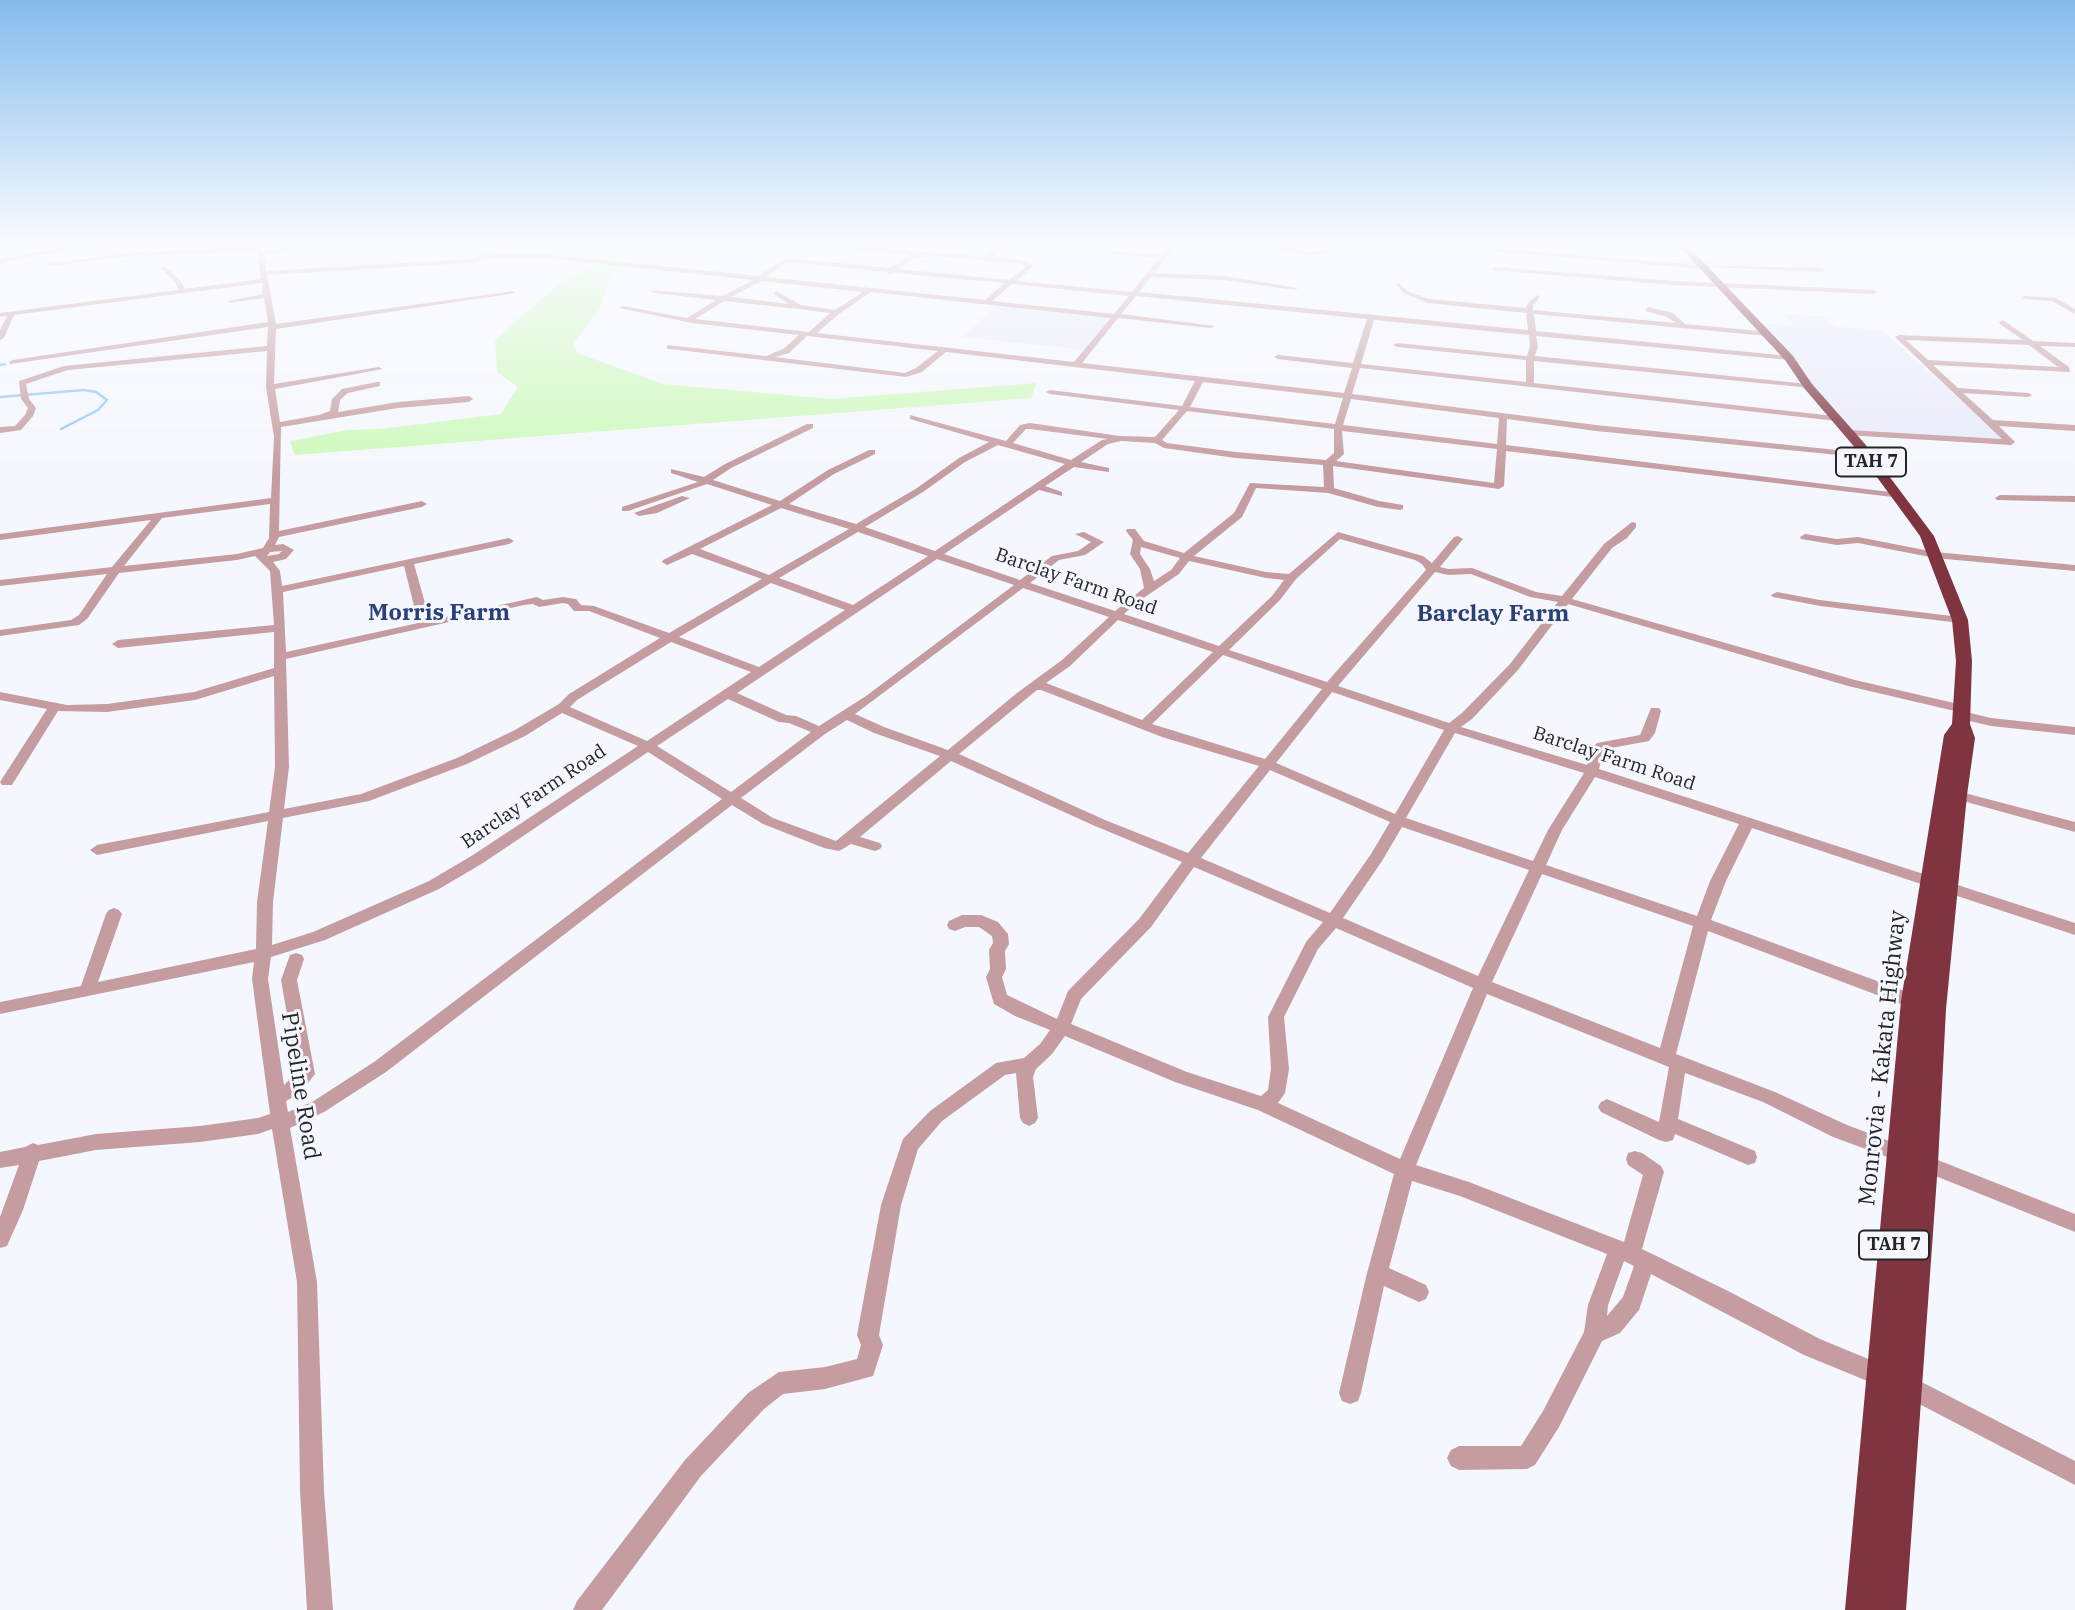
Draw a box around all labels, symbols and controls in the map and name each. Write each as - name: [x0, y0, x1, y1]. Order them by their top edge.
- road number: TAH 7: [1836, 448, 1906, 476]
- street label: Barclay Farm Road: [992, 544, 1160, 620]
- district label: Morris Farm: [368, 599, 510, 627]
- district label: Barclay Farm: [1417, 600, 1569, 628]
- street label: Barclay Farm Road: [1530, 722, 1698, 796]
- street label: Barclay Farm Road: [457, 740, 611, 854]
- street label: Monrovia - Kakata Highway: [1854, 909, 1912, 1207]
- street label: Pipeline Road: [275, 1010, 325, 1162]
- road number: TAH 7: [1859, 1230, 1929, 1260]

